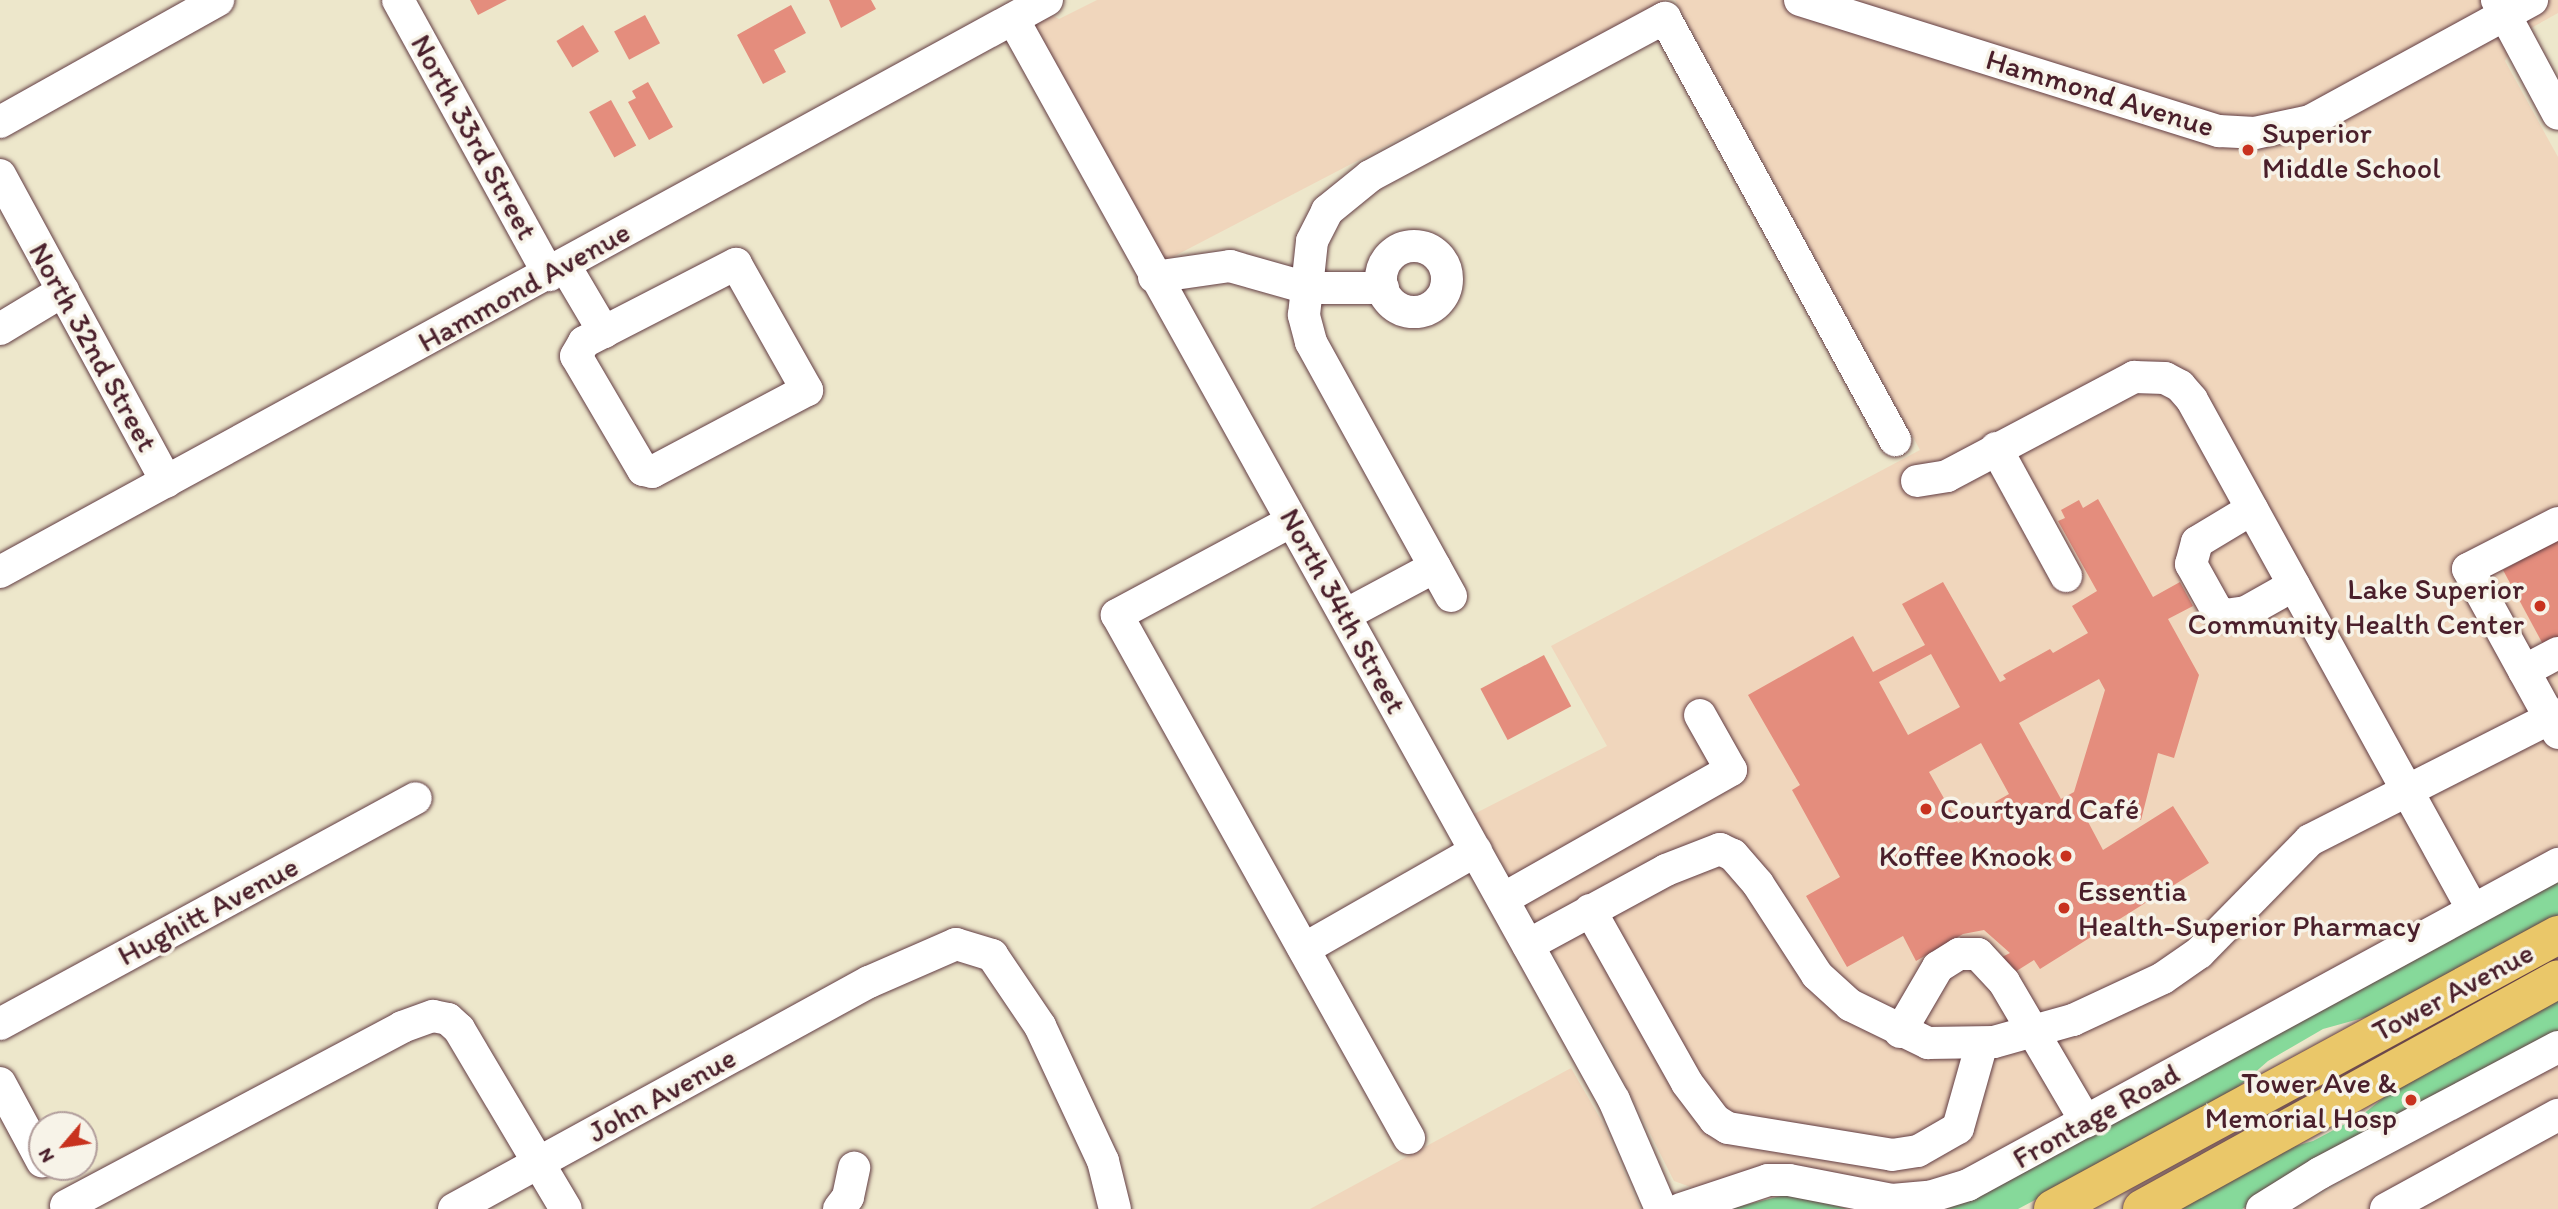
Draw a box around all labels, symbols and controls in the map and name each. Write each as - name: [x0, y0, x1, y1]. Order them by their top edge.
- street label: North 33rd Street: [403, 29, 545, 245]
- street label: Hammond Avenue: [1982, 41, 2218, 145]
- place label: Superior Middle School: [2262, 115, 2441, 186]
- marker: Superior Middle School: [2240, 142, 2256, 158]
- street label: Hammond Avenue: [412, 214, 636, 360]
- street label: North 32nd Street: [21, 237, 165, 457]
- street label: North 34th Street: [1272, 502, 1414, 720]
- place label: Lake Superior Community Health Center: [2187, 571, 2524, 642]
- marker: Lake Superior Community Health Center: [2530, 596, 2550, 616]
- place label: Courtyard Café: [1940, 791, 2138, 827]
- marker: Courtyard Café: [1918, 801, 1934, 817]
- place label: Koffee Knook: [1879, 838, 2052, 874]
- marker: Koffee Knook: [2058, 848, 2074, 864]
- street label: Hughitt Avenue: [112, 849, 304, 973]
- place label: Essentia Health-Superior Pharmacy: [2078, 873, 2421, 944]
- marker: Essentia Health-Superior Pharmacy: [2056, 900, 2072, 916]
- street label: Tower Avenue: [2367, 935, 2539, 1049]
- street label: John Avenue: [582, 1040, 742, 1150]
- street label: Frontage Road: [2006, 1055, 2186, 1177]
- place label: Tower Ave & Memorial Hosp: [2205, 1065, 2397, 1136]
- marker: Tower Ave & Memorial Hosp: [2403, 1092, 2419, 1108]
- north arrow: [28, 1111, 98, 1181]
- text: N: [33, 1144, 59, 1167]

